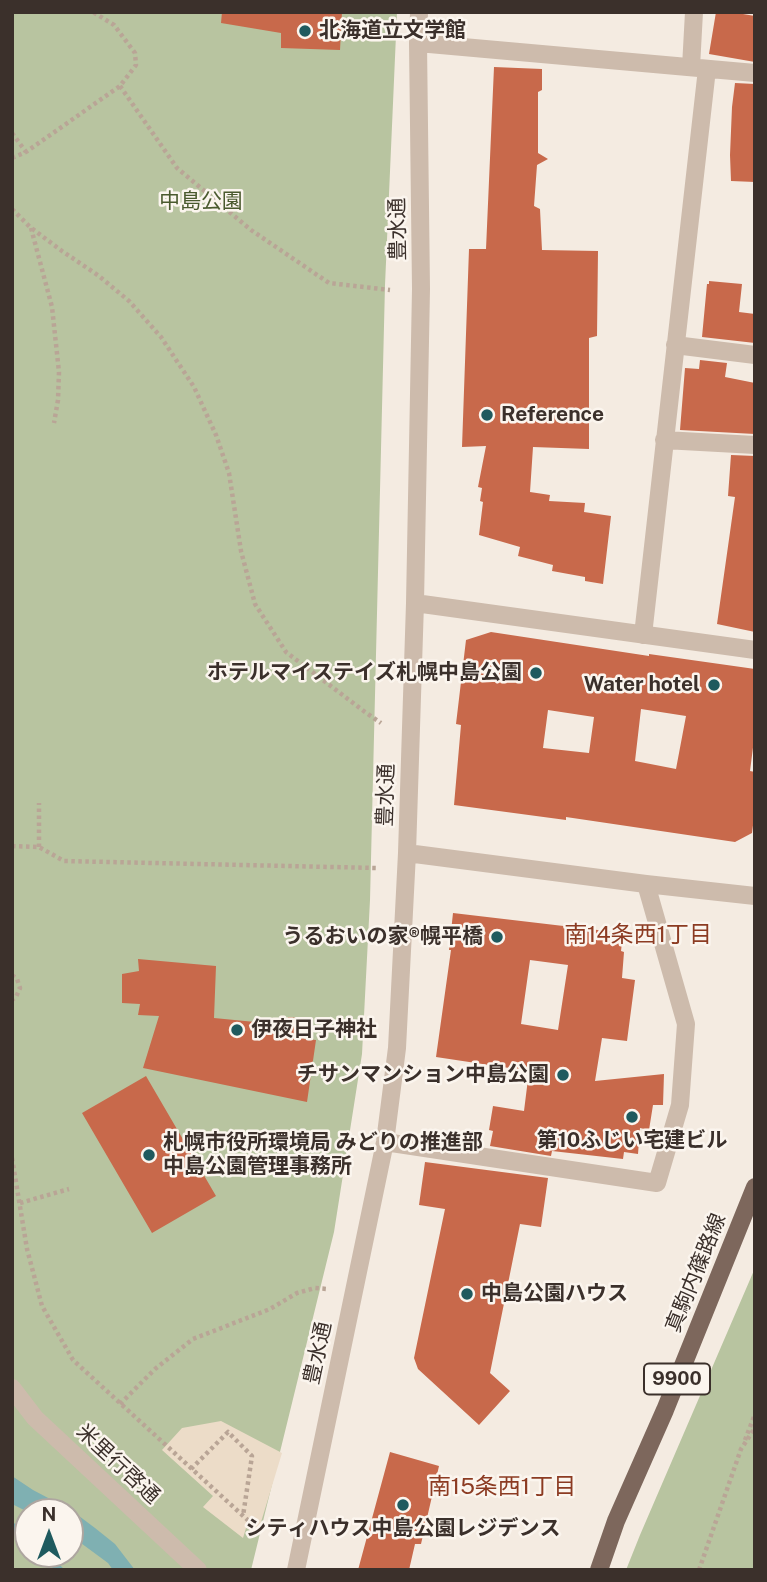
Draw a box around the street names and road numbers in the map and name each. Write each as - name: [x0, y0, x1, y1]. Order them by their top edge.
- street label: 豊水通: [385, 197, 411, 261]
- street label: 豊水通: [372, 763, 400, 827]
- street label: 真駒内篠路線: [661, 1210, 731, 1336]
- street label: 豊水通: [299, 1320, 337, 1386]
- road number: 9900: [644, 1364, 710, 1394]
- street label: 米里行啓通: [71, 1419, 165, 1509]

